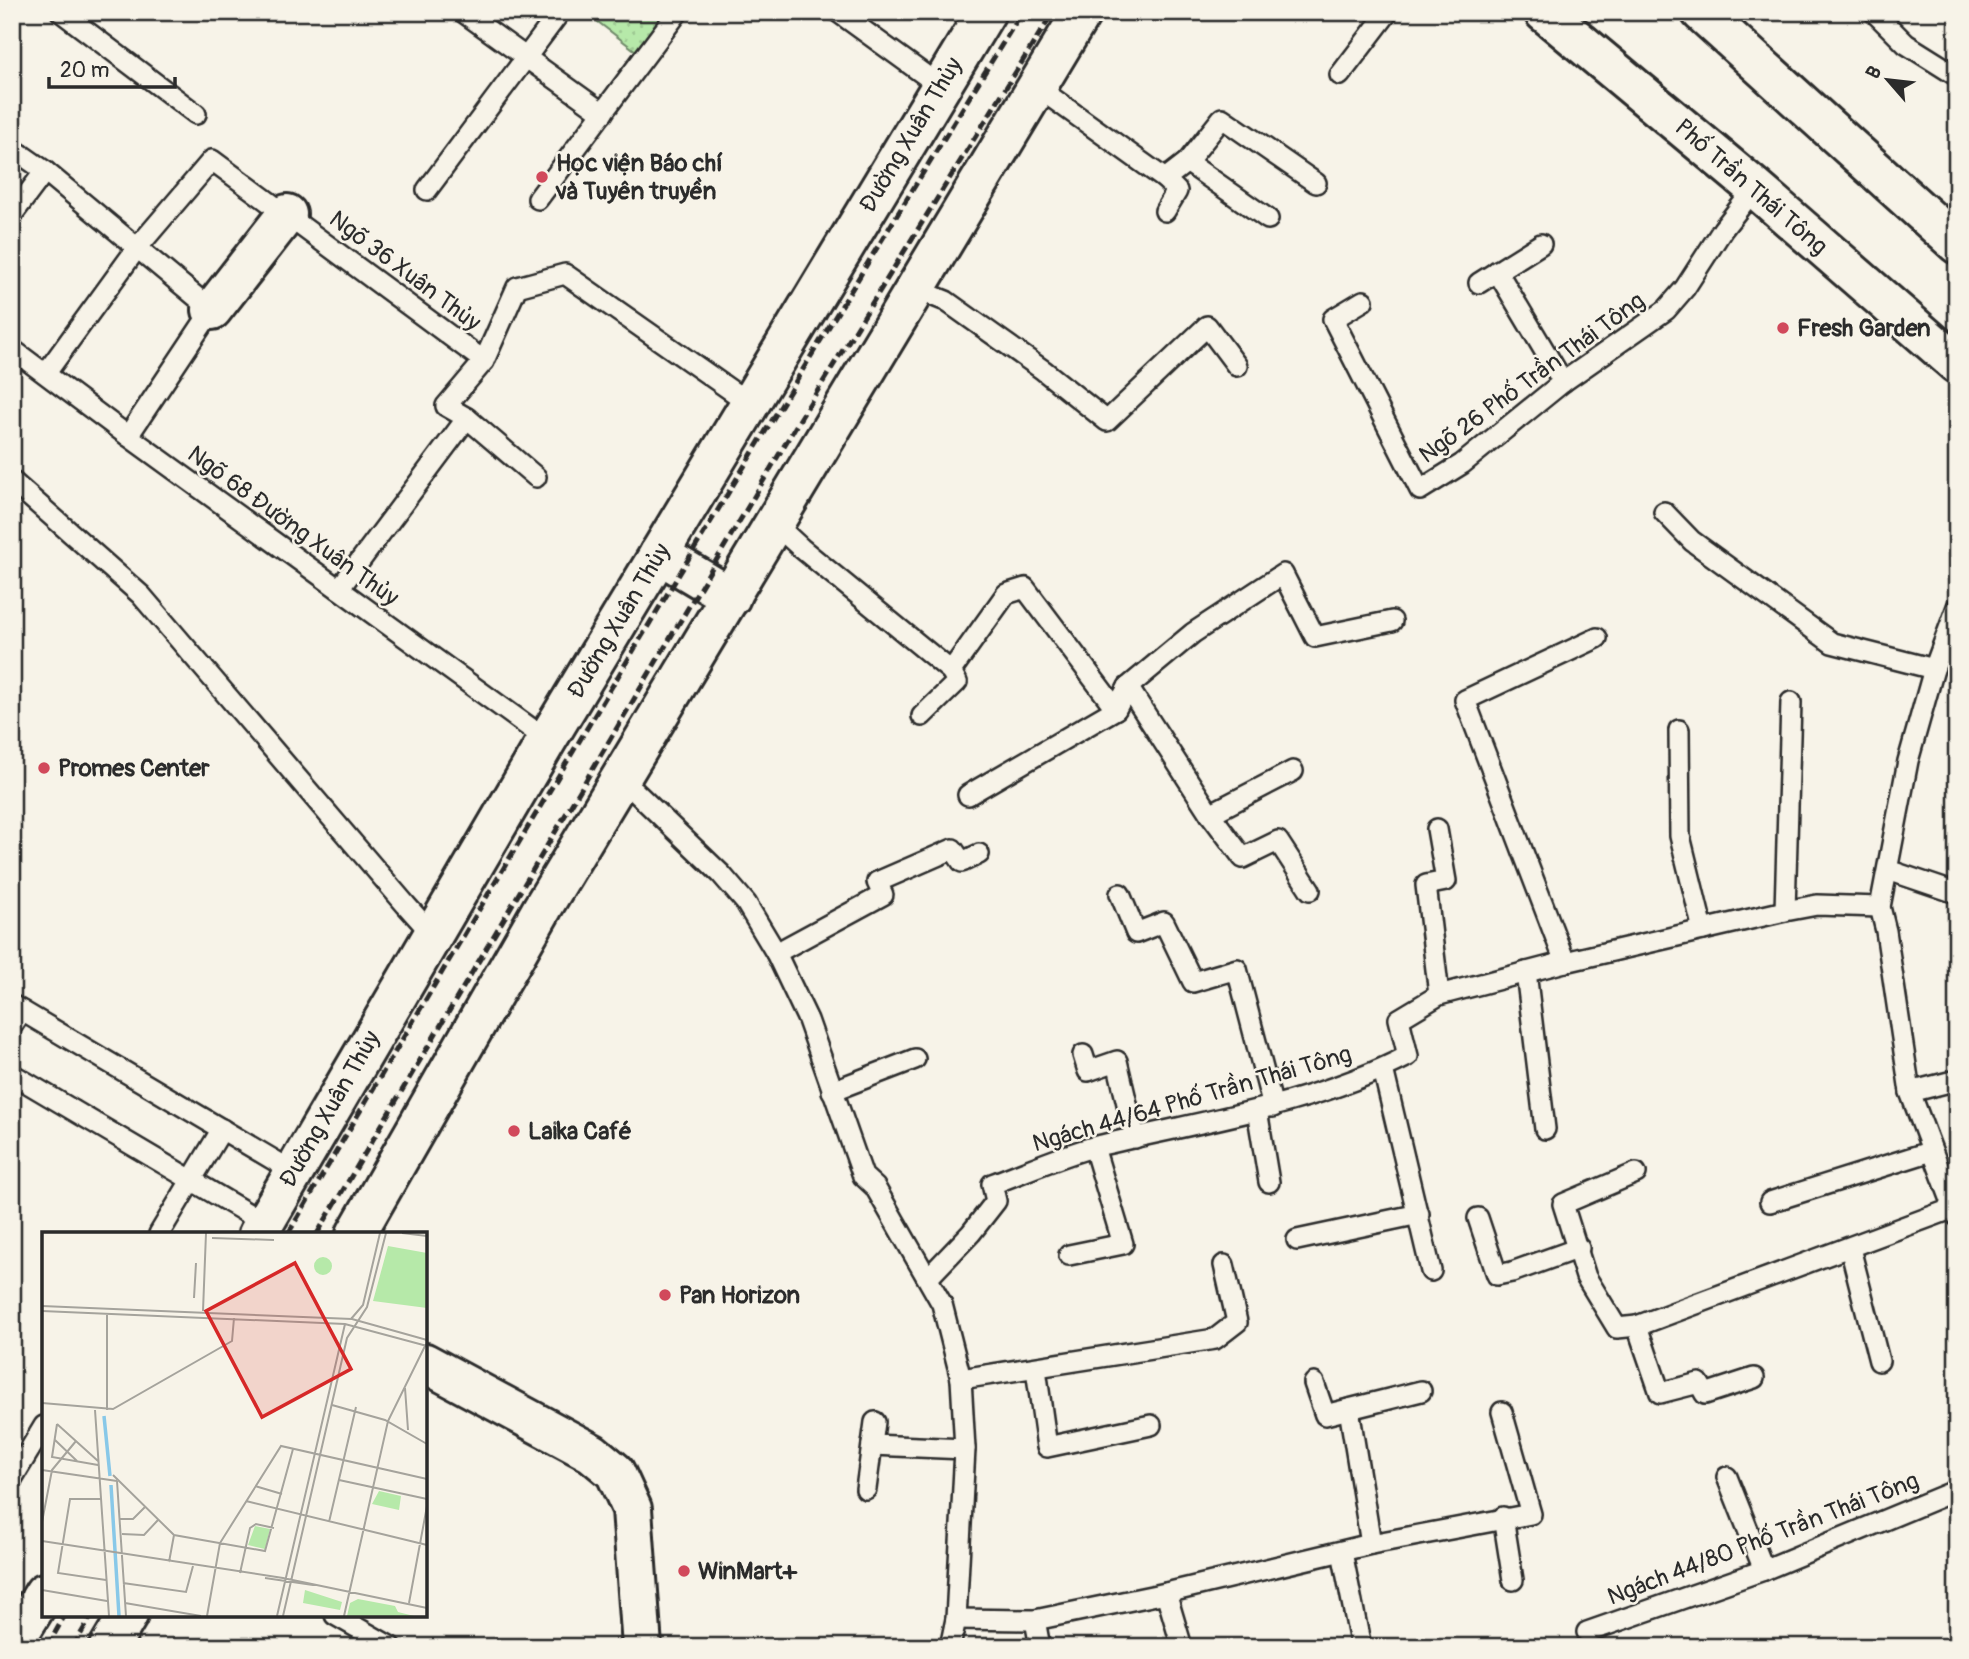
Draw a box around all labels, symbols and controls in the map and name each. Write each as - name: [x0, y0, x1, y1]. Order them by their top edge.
- scale bar: [49, 46, 175, 90]
- north arrow: [1854, 46, 1924, 116]
- street label: Đường Xuân Thủy: [853, 52, 969, 218]
- text: 20 m: [60, 57, 109, 84]
- text: B: [1861, 62, 1887, 83]
- street label: Phố Trần Thái Tông: [1669, 113, 1833, 261]
- place label: Học viện Báo chí và Tuyên truyền: [555, 149, 723, 206]
- marker: Học viện Báo chí và Tuyên truyền: [534, 169, 550, 185]
- street label: Ngõ 36 Xuân Thủy: [324, 205, 486, 337]
- street label: Ngõ 26 Phố Trần Thái Tông: [1414, 286, 1650, 470]
- place label: Fresh Garden: [1797, 314, 1931, 343]
- marker: Fresh Garden: [1775, 320, 1791, 336]
- street label: Ngõ 68 Đường Xuân Thủy: [182, 440, 404, 612]
- street label: Đường Xuân Thủy: [561, 538, 677, 704]
- place label: Promes Center: [58, 754, 210, 783]
- marker: Promes Center: [36, 760, 52, 776]
- street label: Đường Xuân Thủy: [273, 1026, 387, 1192]
- street label: Ngách 44/64 Phố Trần Thái Tông: [1029, 1040, 1355, 1158]
- place label: Laika Café: [528, 1117, 632, 1146]
- marker: Laika Café: [506, 1123, 522, 1139]
- inset map: [42, 1232, 427, 1617]
- place label: Pan Horizon: [679, 1281, 800, 1310]
- marker: Pan Horizon: [657, 1287, 673, 1303]
- street label: Ngách 44/80 Phố Trần Thái Tông: [1603, 1466, 1923, 1612]
- place label: WinMart+: [698, 1557, 798, 1586]
- marker: WinMart+: [676, 1563, 692, 1579]

